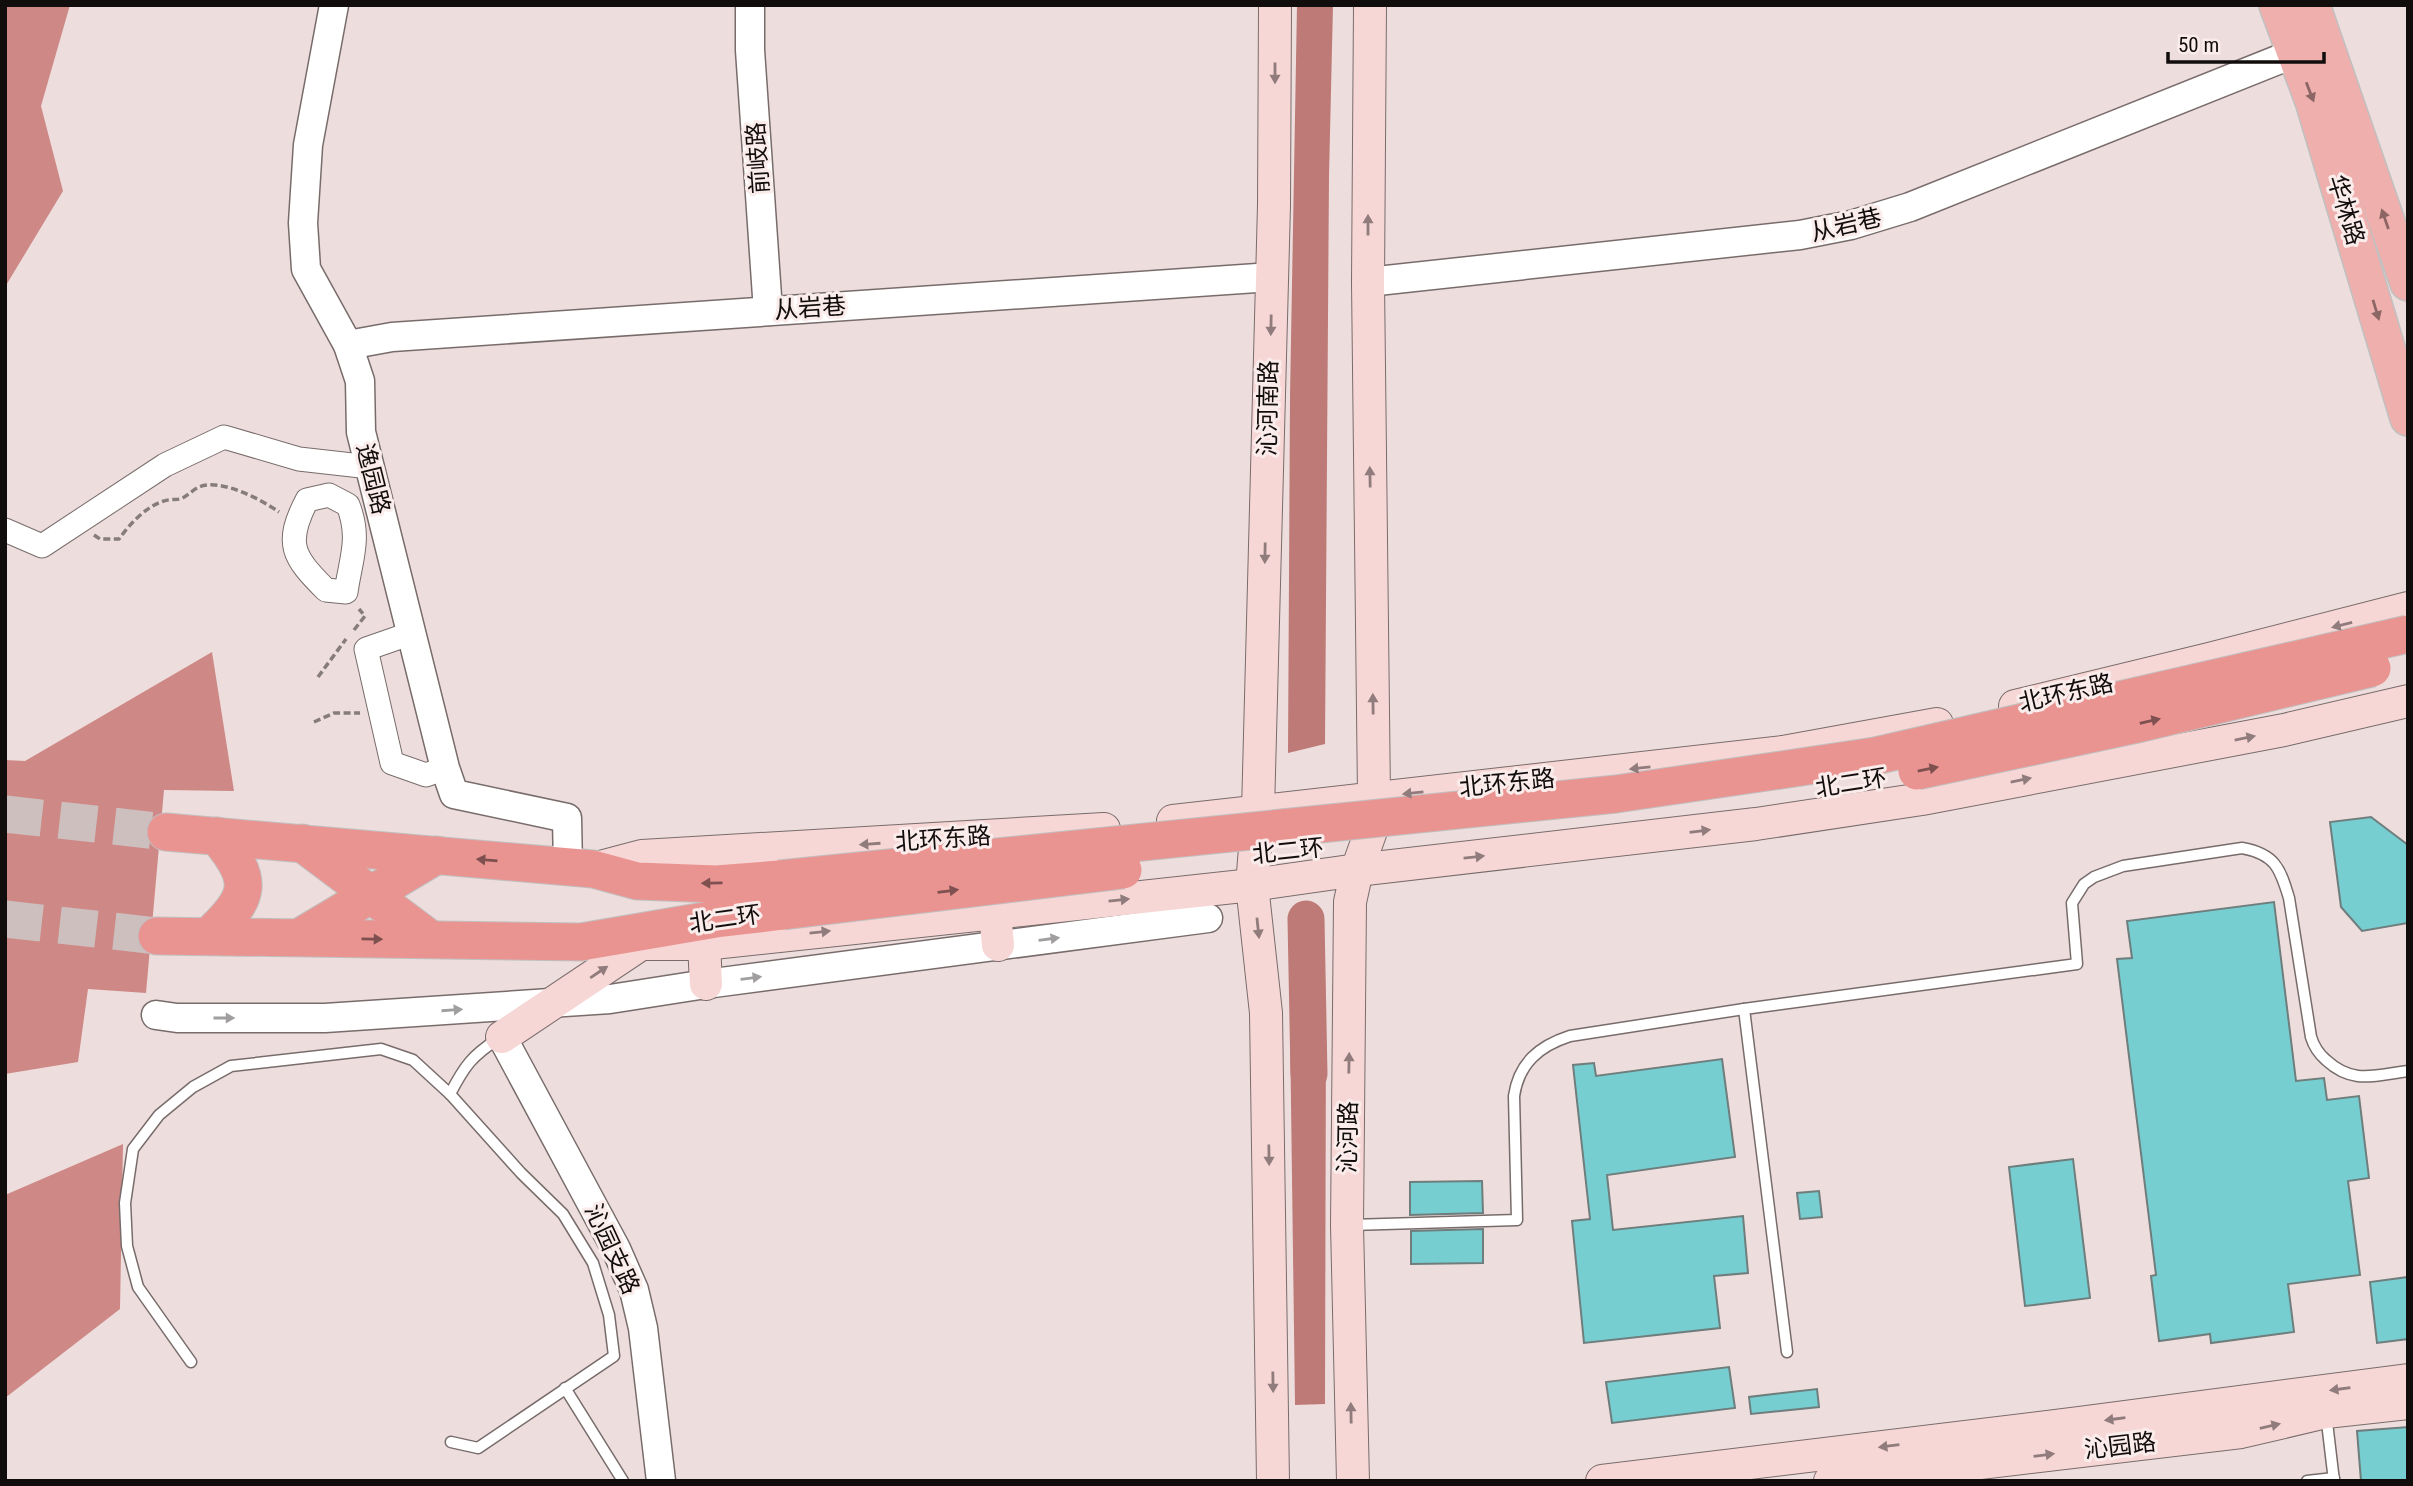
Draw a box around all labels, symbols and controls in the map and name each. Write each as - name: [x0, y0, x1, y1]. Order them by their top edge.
- scale bar: [2168, 21, 2324, 65]
- text: 50 m: [2178, 33, 2219, 57]
- one-way arrow: [1269, 63, 1281, 85]
- one-way arrow: [2305, 81, 2316, 102]
- street label: 前岐路: [742, 121, 774, 195]
- street label: 华林路: [2322, 171, 2370, 249]
- street label: 从岩巷: [1808, 203, 1884, 247]
- one-way arrow: [2379, 208, 2390, 229]
- one-way arrow: [1362, 214, 1374, 236]
- street label: 从岩巷: [773, 292, 847, 324]
- one-way arrow: [2371, 299, 2381, 320]
- one-way arrow: [1265, 315, 1276, 337]
- street label: 沁河南路: [1253, 360, 1283, 456]
- street label: 逸园路: [351, 441, 395, 517]
- one-way arrow: [1364, 466, 1376, 488]
- one-way arrow: [1259, 542, 1270, 564]
- one-way arrow: [2331, 620, 2353, 631]
- street label: 北环东路: [2016, 669, 2116, 717]
- one-way arrow: [1367, 693, 1379, 715]
- one-way arrow: [2139, 715, 2161, 726]
- one-way arrow: [2234, 732, 2256, 743]
- one-way arrow: [1628, 763, 1650, 774]
- one-way arrow: [1917, 763, 1939, 774]
- street label: 北环东路: [1458, 764, 1556, 802]
- street label: 北二环: [1813, 764, 1889, 802]
- one-way arrow: [2010, 774, 2032, 785]
- one-way arrow: [1402, 787, 1424, 798]
- street label: 北环东路: [894, 822, 992, 856]
- one-way arrow: [1689, 825, 1711, 836]
- street label: 北二环: [1251, 833, 1325, 869]
- one-way arrow: [859, 838, 881, 849]
- one-way arrow: [1463, 851, 1485, 862]
- one-way arrow: [476, 854, 498, 865]
- one-way arrow: [701, 877, 723, 889]
- one-way arrow: [938, 885, 960, 896]
- one-way arrow: [1108, 894, 1130, 905]
- street label: 北二环: [687, 900, 763, 938]
- one-way arrow: [1253, 917, 1264, 939]
- one-way arrow: [809, 926, 831, 937]
- one-way arrow: [362, 933, 384, 944]
- one-way arrow: [1038, 933, 1060, 944]
- one-way arrow: [590, 965, 609, 978]
- one-way arrow: [740, 972, 762, 983]
- one-way arrow: [441, 1004, 463, 1015]
- one-way arrow: [214, 1012, 236, 1024]
- one-way arrow: [1343, 1051, 1355, 1073]
- street label: 沁河路: [1333, 1101, 1363, 1173]
- one-way arrow: [1263, 1144, 1275, 1166]
- street label: 沁园支路: [579, 1200, 645, 1298]
- one-way arrow: [1267, 1372, 1279, 1394]
- one-way arrow: [2329, 1383, 2351, 1394]
- one-way arrow: [1345, 1401, 1357, 1423]
- one-way arrow: [2103, 1413, 2125, 1424]
- one-way arrow: [2259, 1420, 2281, 1431]
- street label: 沁园路: [2083, 1428, 2157, 1464]
- one-way arrow: [1878, 1441, 1900, 1452]
- one-way arrow: [2033, 1449, 2055, 1460]

